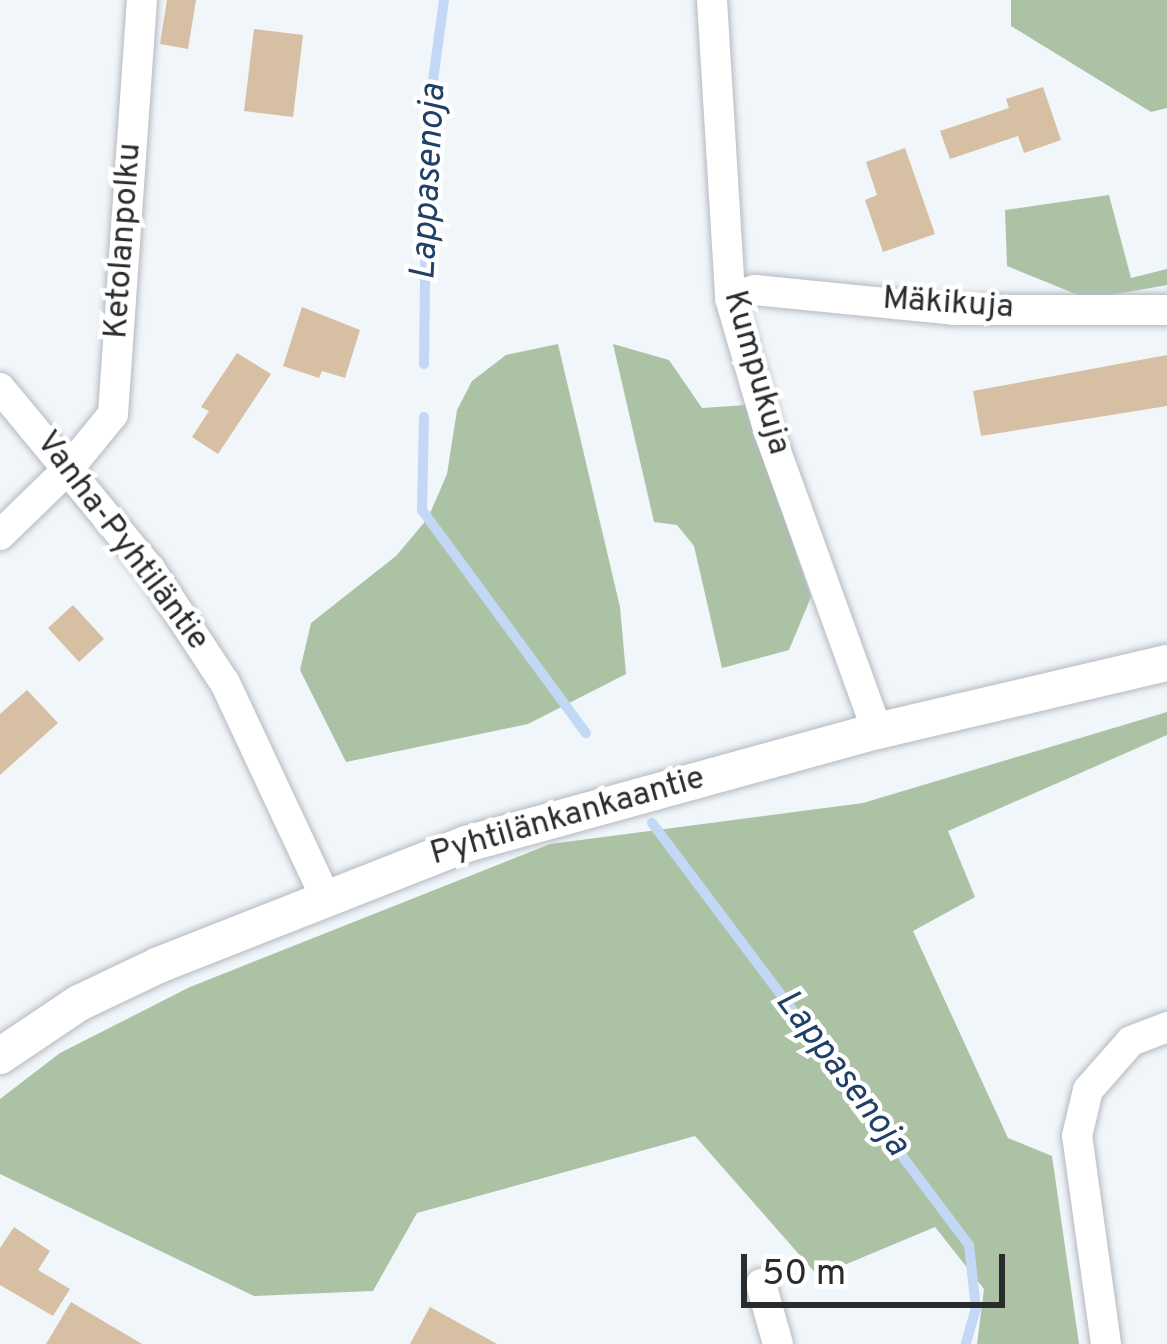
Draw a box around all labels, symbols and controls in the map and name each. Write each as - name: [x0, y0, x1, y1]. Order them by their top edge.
- water label: Lappasenoja: [403, 83, 457, 281]
- street label: Ketolanpolku: [98, 142, 152, 340]
- street label: Mäkikuja: [881, 281, 1015, 329]
- street label: Kumpukuja: [713, 287, 797, 459]
- street label: Vanha-Pyhtiläntie: [26, 425, 216, 659]
- street label: Pyhtilänkankaantie: [426, 760, 710, 876]
- water label: Lappasenoja: [764, 982, 918, 1166]
- scale bar: [747, 1230, 1011, 1304]
- text: 50 m: [762, 1252, 846, 1298]

